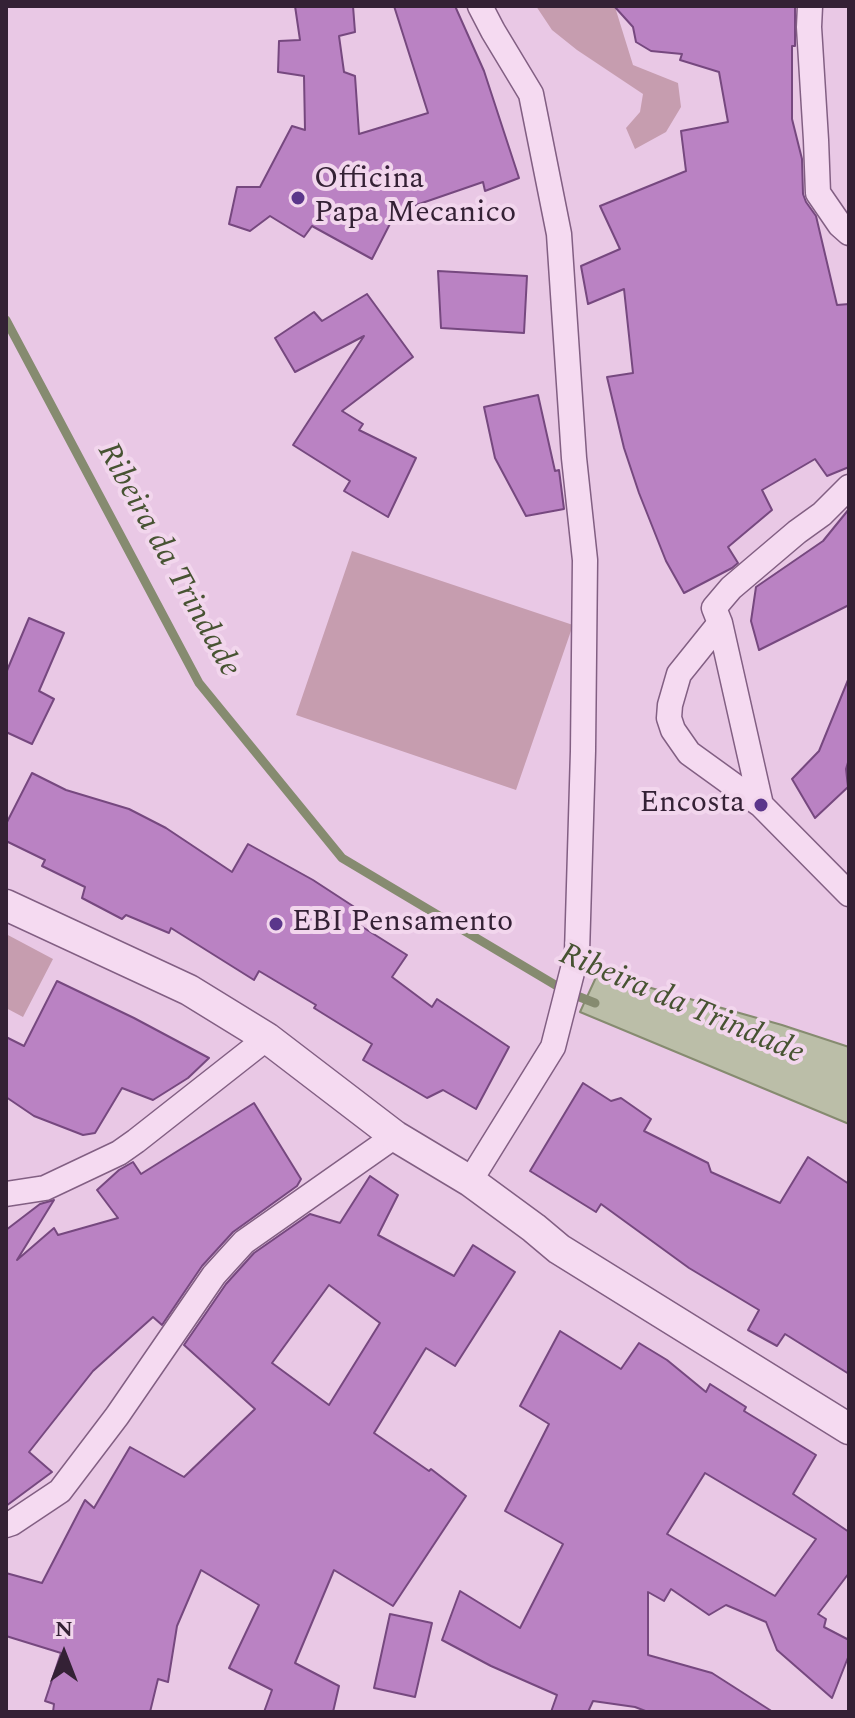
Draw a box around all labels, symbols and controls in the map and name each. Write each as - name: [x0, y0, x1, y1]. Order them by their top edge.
- place label: Officina Papa Mecanico: [314, 163, 516, 234]
- marker: Officina Papa Mecanico: [289, 189, 307, 207]
- water label: Ribeira da Trindade: [87, 437, 247, 685]
- place label: Encosta: [639, 787, 745, 823]
- marker: Encosta: [752, 796, 770, 814]
- place label: EBI Pensamento: [292, 906, 513, 942]
- marker: EBI Pensamento: [267, 915, 285, 933]
- water label: Ribeira da Trindade: [553, 937, 809, 1075]
- text: N: [55, 1613, 73, 1646]
- north arrow: [24, 1614, 104, 1694]

